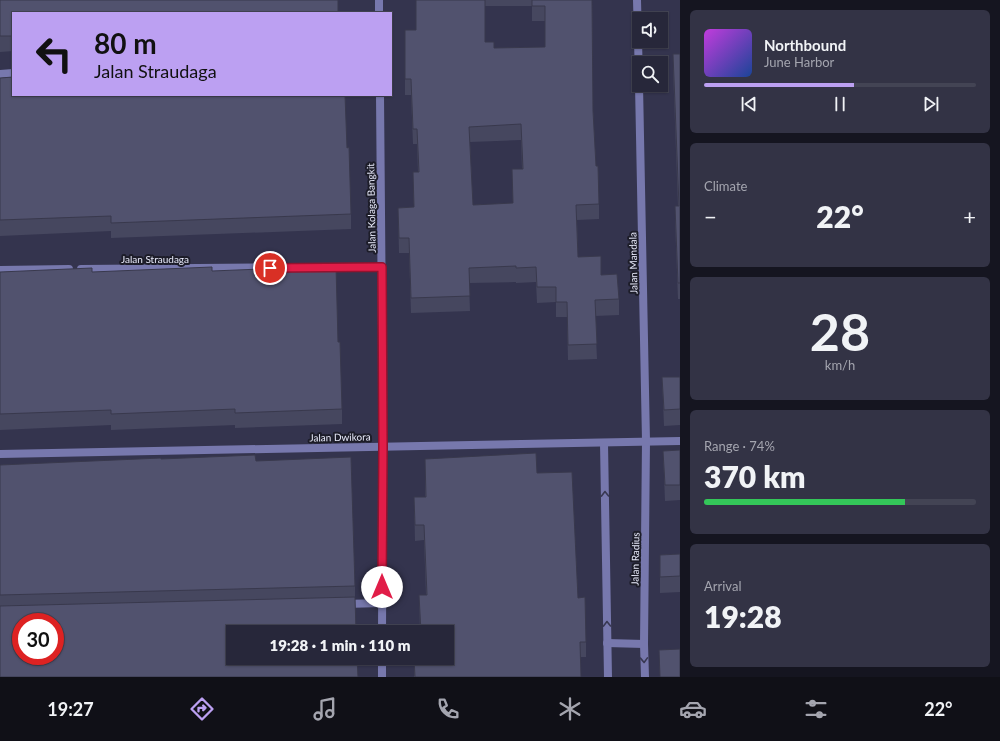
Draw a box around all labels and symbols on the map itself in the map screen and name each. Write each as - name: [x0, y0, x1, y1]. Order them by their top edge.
- street label: Jalan Kolaga Bangkit: [364, 163, 378, 253]
- street label: Jalan Mandala: [626, 232, 640, 294]
- pin: [253, 251, 287, 285]
- street label: Jalan Straudaga: [121, 253, 189, 265]
- street label: Jalan Dwikora: [309, 430, 371, 444]
- one-way arrow: [600, 491, 609, 497]
- street label: Jalan Radius: [629, 532, 641, 586]
- position arrow: [361, 566, 403, 608]
- speed limit sign: 30: [12, 613, 64, 665]
- one-way arrow: [603, 621, 611, 627]
- one-way arrow: [640, 657, 648, 663]

